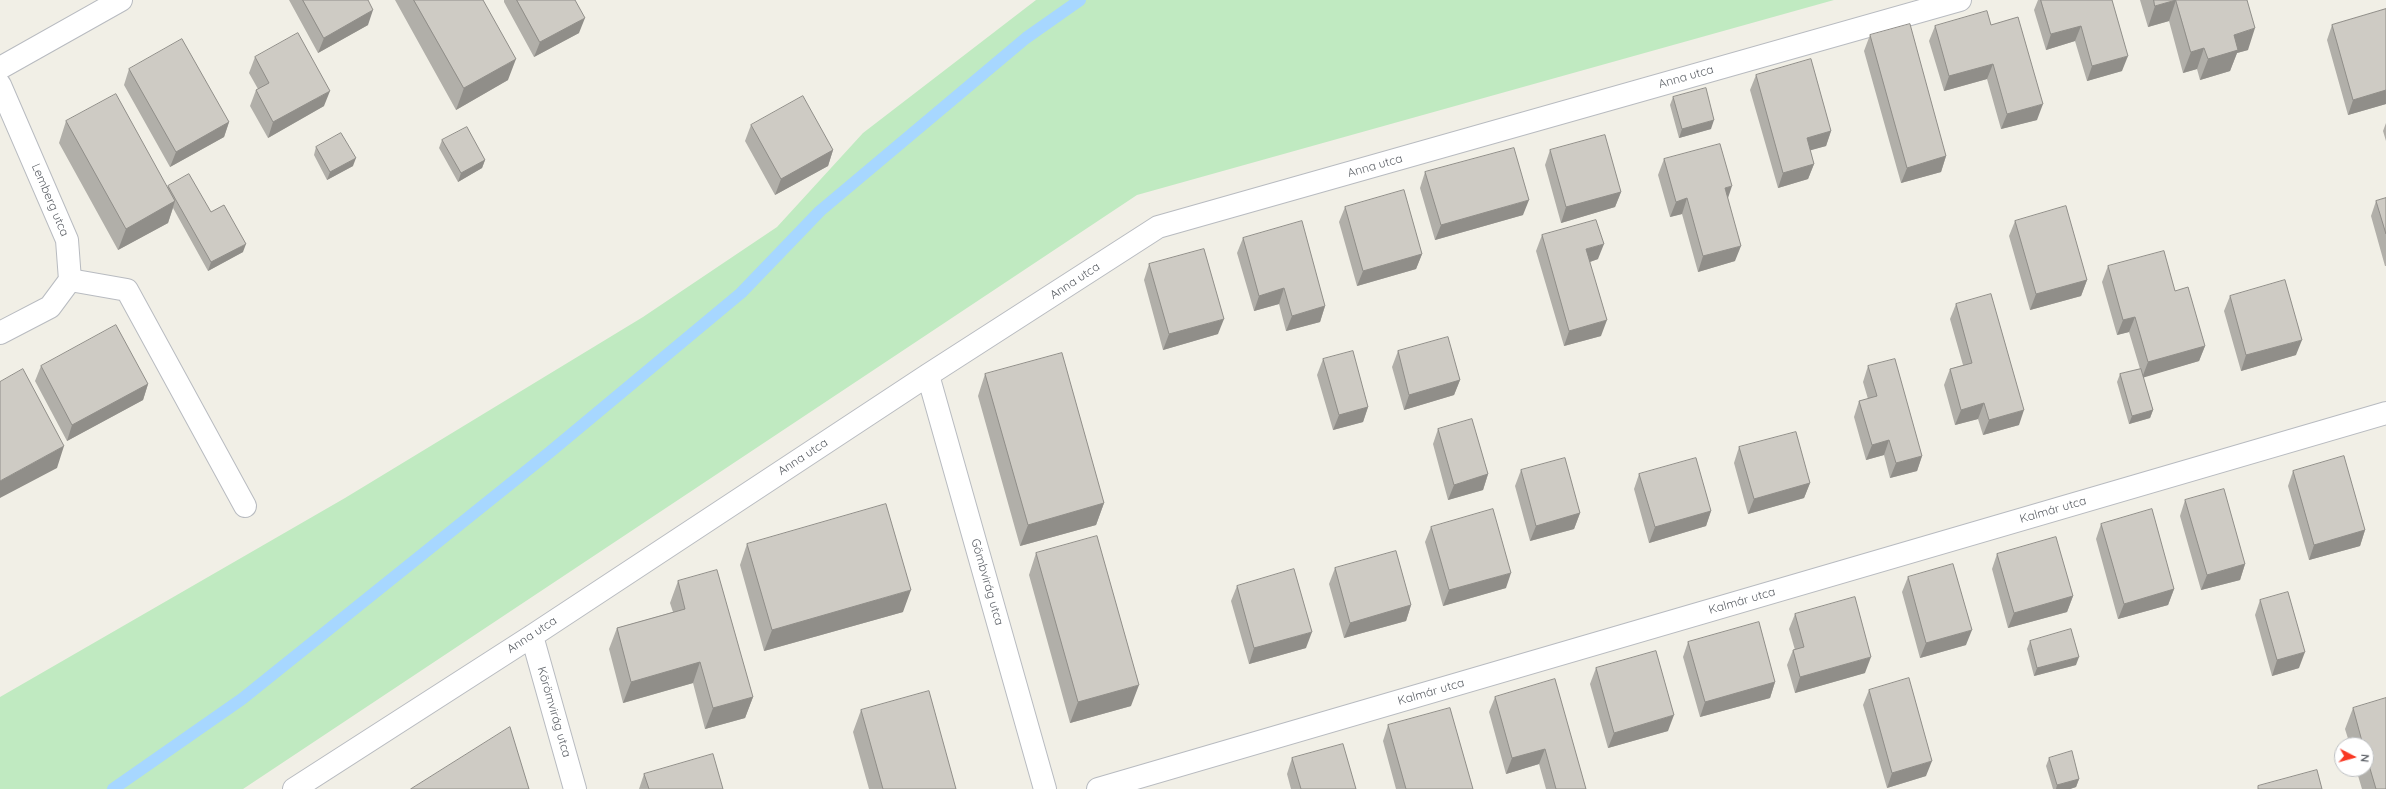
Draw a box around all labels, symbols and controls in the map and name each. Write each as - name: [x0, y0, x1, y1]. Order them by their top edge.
- street label: Anna utca: [1657, 62, 1715, 92]
- street label: Anna utca: [1346, 151, 1404, 181]
- street label: Lemberg utca: [28, 161, 72, 239]
- street label: Anna utca: [1047, 260, 1103, 302]
- street label: Anna utca: [775, 436, 831, 478]
- street label: Kalmár utca: [2018, 494, 2088, 526]
- street label: Gömbvirág utca: [968, 537, 1006, 627]
- street label: Kalmár utca: [1707, 585, 1777, 617]
- street label: Anna utca: [504, 614, 560, 656]
- street label: Körömvirág utca: [534, 665, 574, 759]
- street label: Kalmár utca: [1396, 676, 1466, 708]
- north arrow: [2334, 737, 2374, 777]
- text: N: [2358, 753, 2372, 763]

